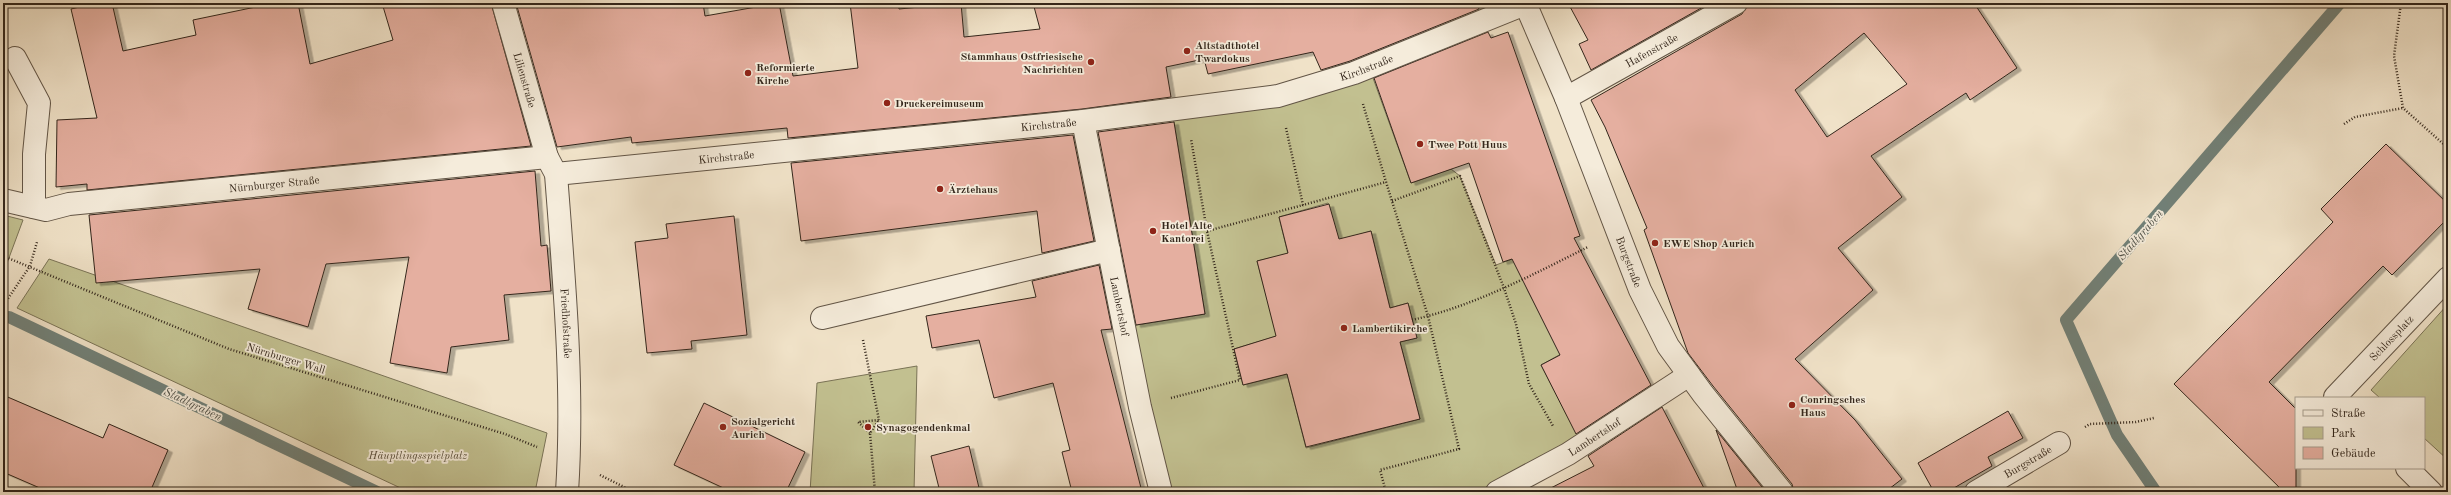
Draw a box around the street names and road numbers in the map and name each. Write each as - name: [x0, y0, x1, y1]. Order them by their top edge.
- street label: Hafenstraße: [1624, 33, 1680, 71]
- street label: Lilienstraße: [510, 52, 537, 109]
- street label: Kirchstraße: [1339, 54, 1395, 84]
- street label: Kirchstraße: [1020, 118, 1077, 134]
- street label: Kirchstraße: [698, 150, 755, 167]
- street label: Nürnburger Straße: [228, 175, 320, 195]
- street label: Burgstraße: [1613, 235, 1642, 289]
- street label: Lambertshof: [1107, 276, 1130, 338]
- street label: Friedhofstraße: [558, 288, 572, 359]
- street label: Schlossplatz: [2368, 314, 2416, 364]
- street label: Nürnburger Wall: [245, 342, 326, 377]
- street label: Lambertshof: [1567, 417, 1624, 459]
- street label: Burgstraße: [2003, 444, 2054, 481]

